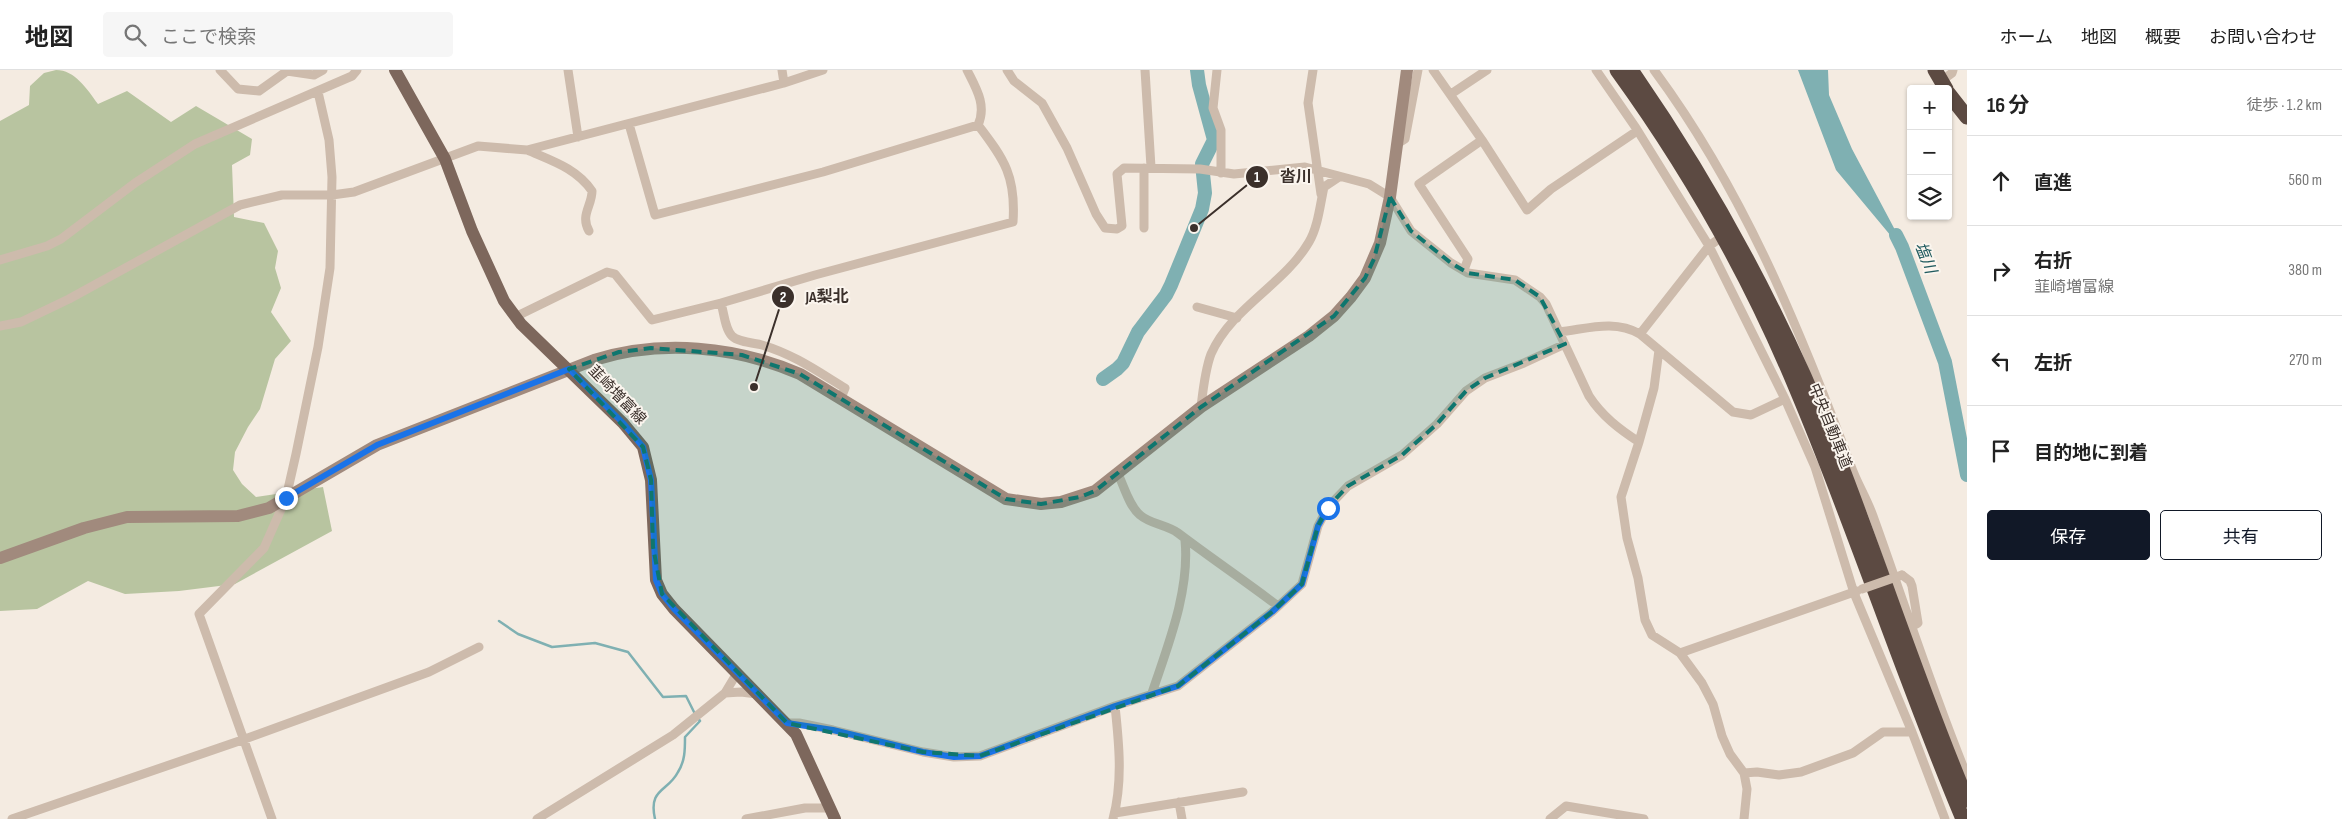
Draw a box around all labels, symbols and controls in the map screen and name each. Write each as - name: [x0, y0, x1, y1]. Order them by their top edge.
- search box: [103, 12, 453, 57]
- icon: search: [121, 21, 149, 49]
- text: 地図: [25, 23, 73, 52]
- text: ここで検索: [161, 26, 256, 49]
- text: ホーム: [2000, 27, 2053, 48]
- text: 地図: [2081, 27, 2117, 48]
- text: 概要: [2145, 27, 2181, 48]
- text: お問い合わせ: [2209, 27, 2317, 48]
- map controls: [1907, 85, 1952, 220]
- button: +: [1907, 85, 1952, 130]
- text: 16 分: [1987, 93, 2029, 118]
- text: 徒歩 · 1.2 km: [2247, 96, 2322, 115]
- button: −: [1907, 130, 1952, 175]
- callout: 沓川: [1245, 161, 1322, 192]
- icon: ahead: [1987, 167, 2015, 195]
- text: 1: [1254, 168, 1260, 187]
- text: 沓川: [1280, 168, 1312, 187]
- text: 560 m: [2289, 171, 2322, 190]
- text: 直進: [2034, 172, 2072, 195]
- button: layers: [1907, 175, 1952, 220]
- water label: 塩川: [1910, 240, 1941, 278]
- text: 右折: [2034, 250, 2072, 273]
- icon: right: [1987, 257, 2015, 285]
- text: 380 m: [2288, 261, 2322, 280]
- text: 韮崎増富線: [2034, 278, 2114, 297]
- callout: JA梨北: [771, 281, 859, 312]
- text: 2: [780, 288, 786, 307]
- text: JA梨北: [804, 288, 849, 307]
- icon: left: [1987, 347, 2015, 375]
- text: 270 m: [2289, 351, 2322, 370]
- text: 左折: [2034, 352, 2072, 375]
- street label: 韮崎増富線: [584, 361, 650, 429]
- street label: 中央自動車道: [1804, 381, 1856, 471]
- icon: arrive: [1987, 437, 2015, 465]
- text: 目的地に到着: [2034, 442, 2148, 465]
- route end: [275, 487, 298, 510]
- route start: [1317, 497, 1340, 520]
- button: 保存: [1987, 510, 2150, 560]
- button: 共有: [2160, 510, 2322, 560]

